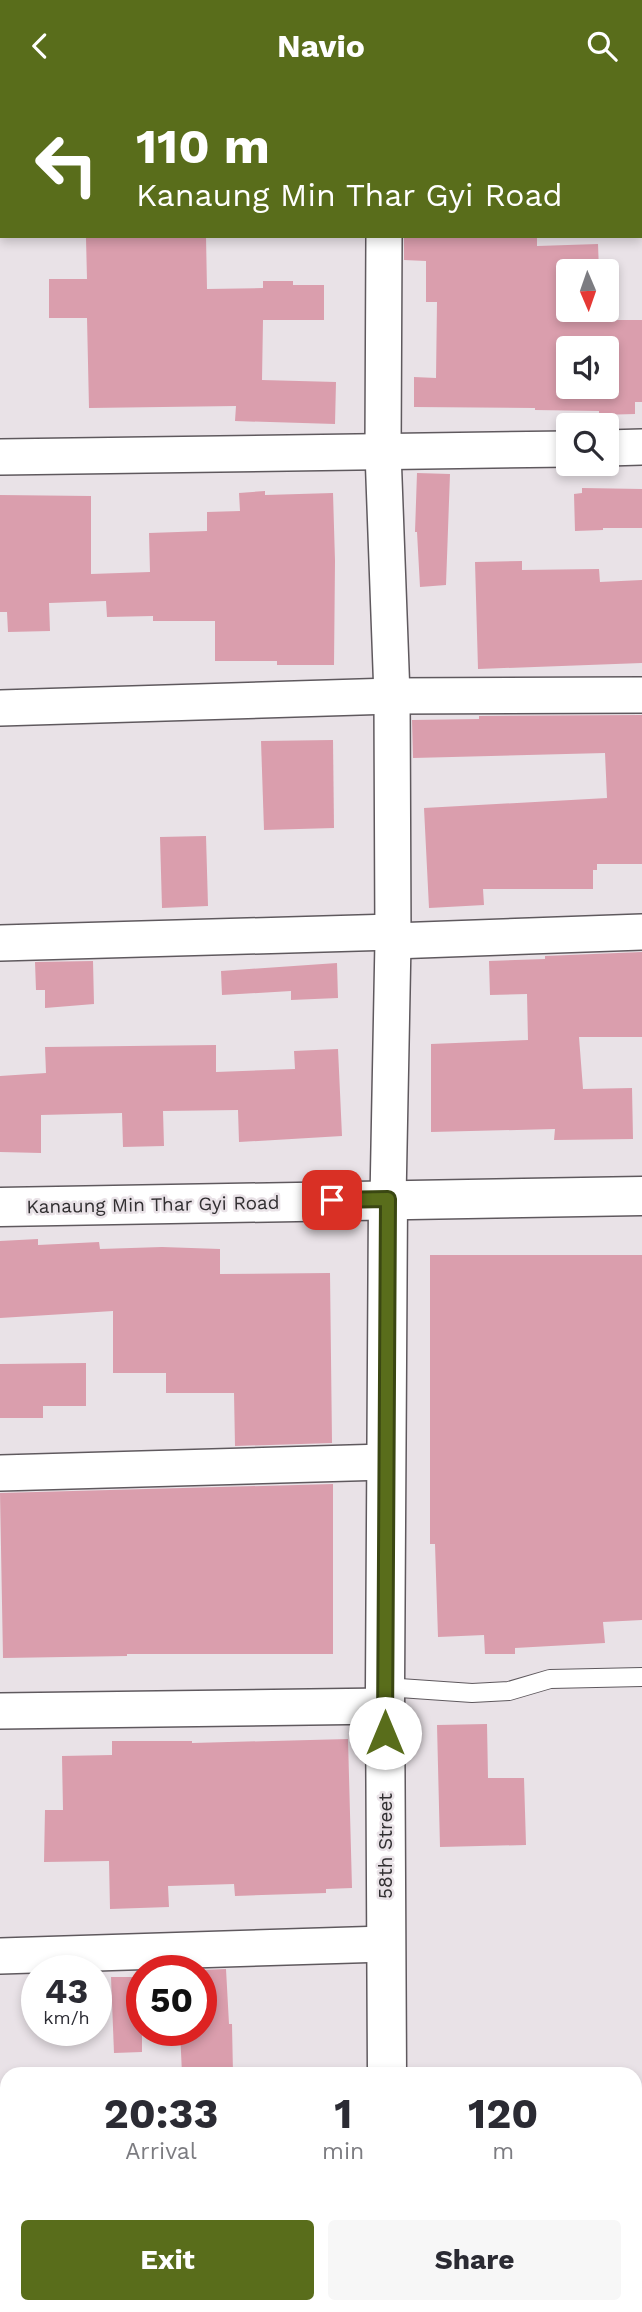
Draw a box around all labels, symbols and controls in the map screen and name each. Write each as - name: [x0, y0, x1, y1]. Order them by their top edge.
- icon: back: [21, 27, 59, 65]
- text: Navio: [277, 27, 365, 65]
- icon: search: [583, 27, 621, 65]
- text: 110 m: [136, 117, 270, 175]
- icon: left: [21, 119, 112, 210]
- text: Kanaung Min Thar Gyi Road: [136, 176, 563, 214]
- north arrow: [556, 259, 620, 322]
- map controls: [556, 259, 619, 476]
- button: sound: [556, 336, 619, 399]
- button: search: [556, 413, 619, 476]
- pin: [302, 1170, 362, 1230]
- icon: arrive: [313, 1181, 351, 1219]
- street label: Kanaung Min Thar Gyi Road: [26, 1191, 280, 1218]
- position arrow: [348, 1696, 422, 1770]
- street label: 58th Street: [374, 1793, 397, 1899]
- speed limit sign: 50: [126, 1955, 217, 2046]
- text: 43: [45, 1970, 88, 2012]
- text: km/h: [43, 2007, 90, 2028]
- text: 20:33: [104, 2089, 218, 2138]
- text: 1: [334, 2089, 352, 2138]
- text: 120: [468, 2089, 538, 2138]
- text: Arrival: [125, 2138, 197, 2165]
- text: min: [322, 2138, 364, 2165]
- text: m: [492, 2138, 514, 2165]
- button: Exit: [21, 2220, 314, 2300]
- button: Share: [328, 2220, 621, 2300]

